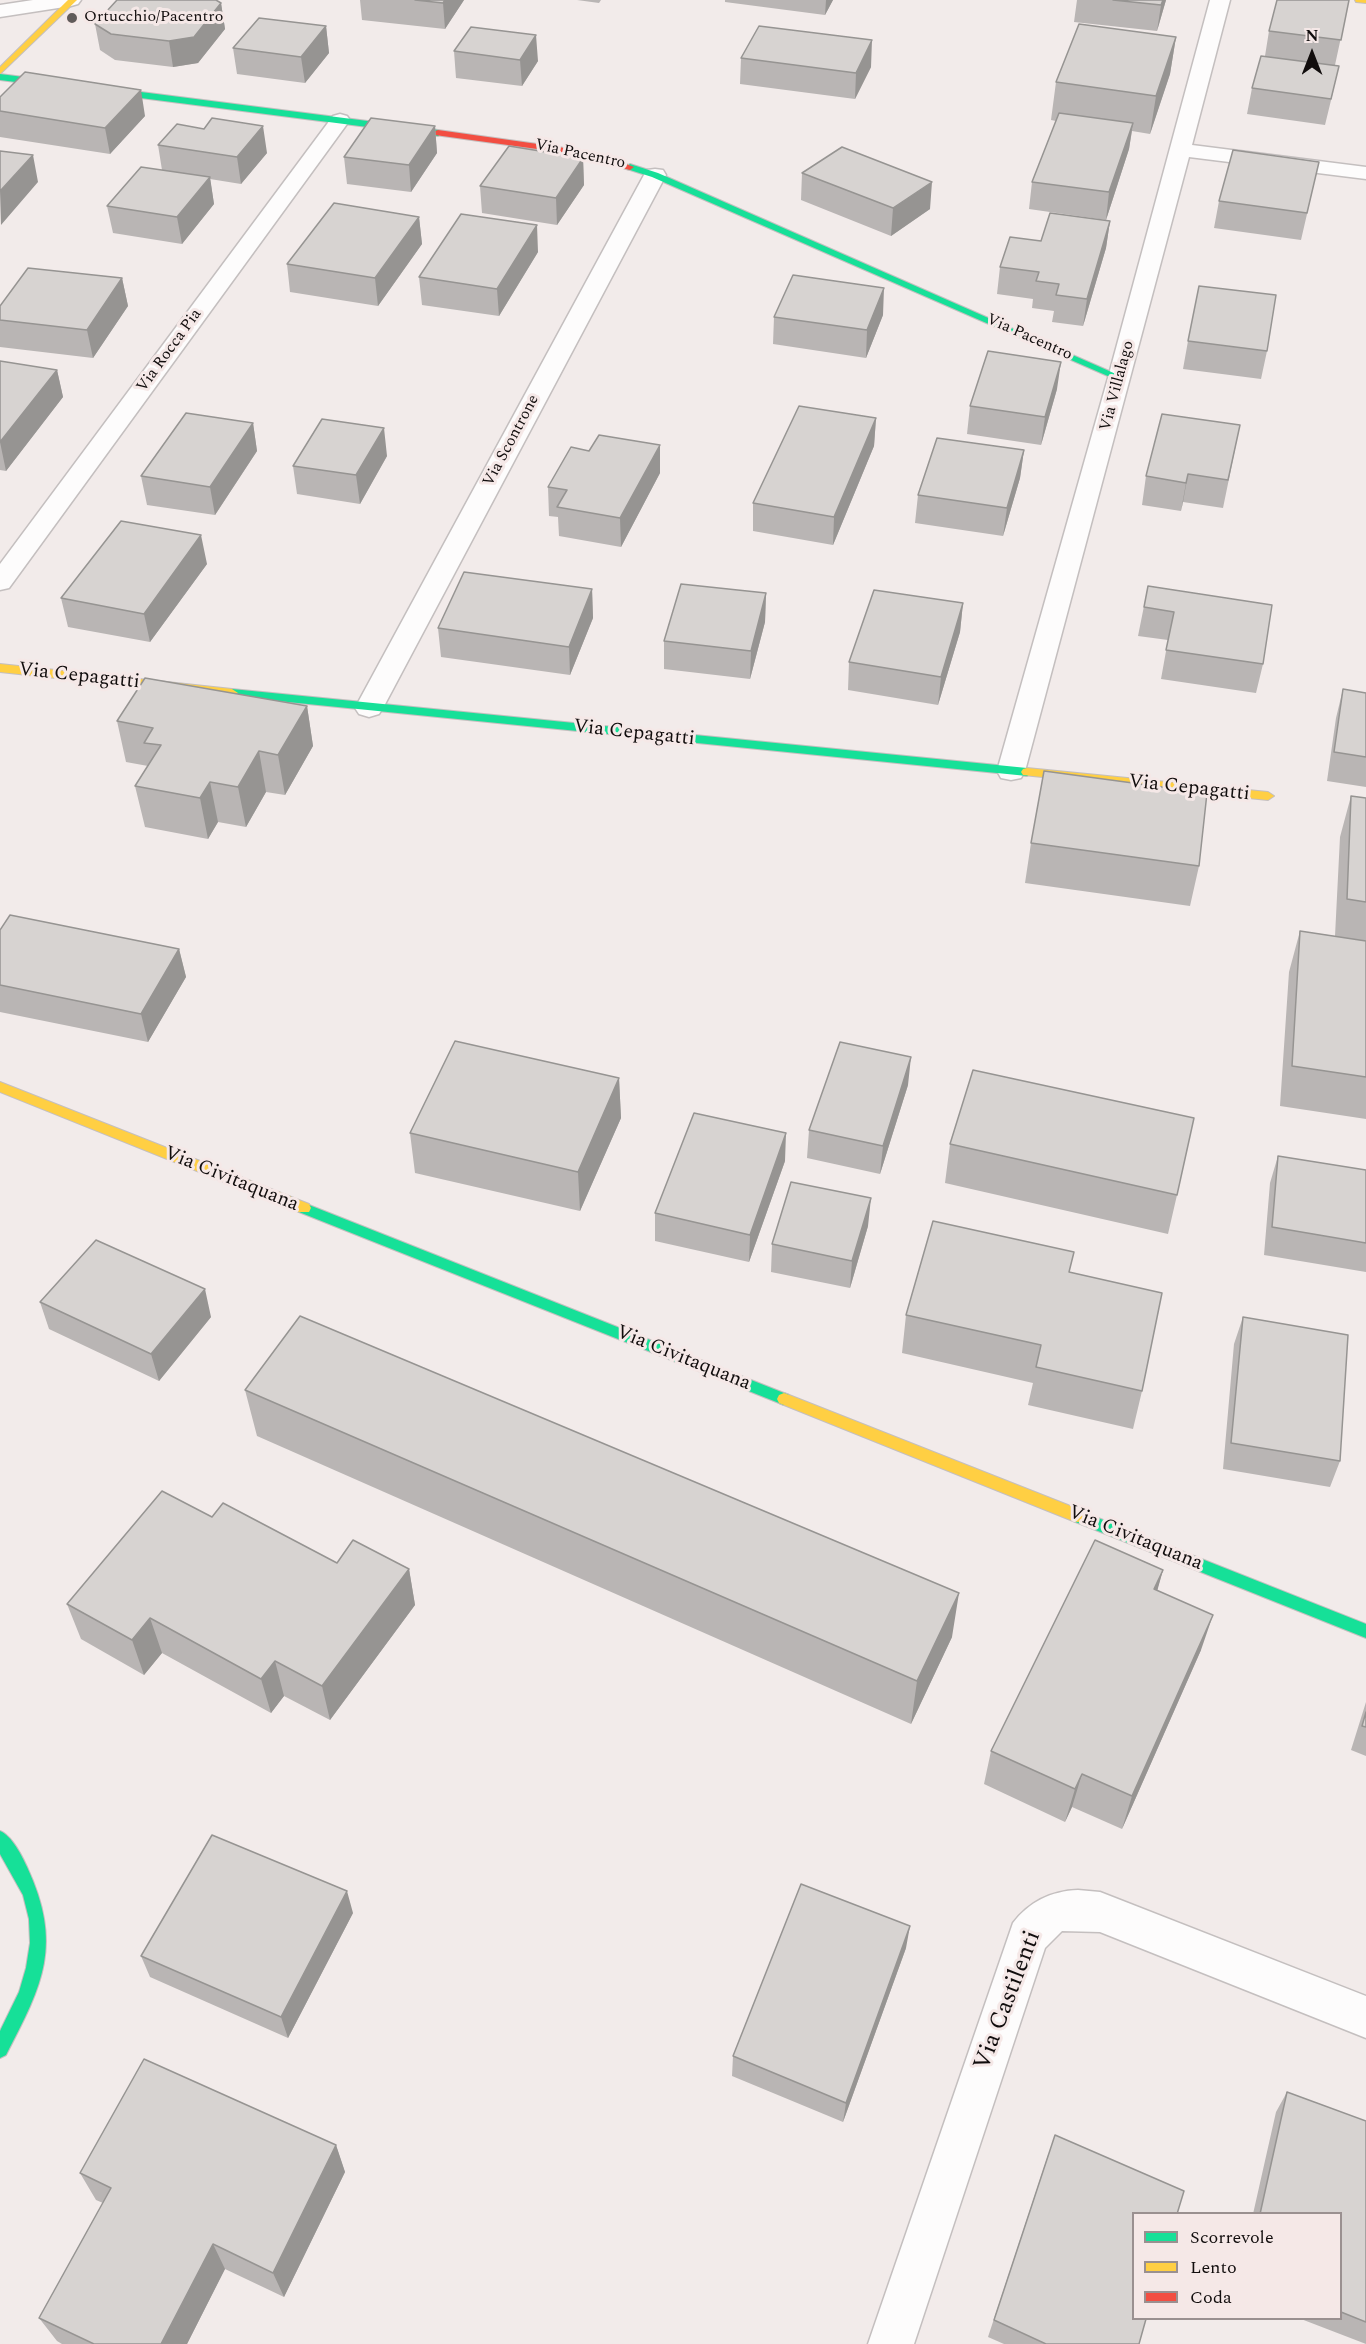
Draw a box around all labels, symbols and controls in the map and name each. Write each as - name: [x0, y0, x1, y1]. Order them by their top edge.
- place label: Ortucchio/Pacentro: [84, 8, 223, 28]
- marker: Ortucchio/Pacentro: [65, 11, 79, 25]
- north arrow: [1282, 24, 1342, 84]
- text: N: [1305, 24, 1319, 48]
- street label: Via Pacentro: [533, 136, 627, 174]
- street label: Via Rocca Pia: [133, 306, 207, 396]
- street label: Via Pacentro: [983, 311, 1075, 365]
- street label: Via Villalago: [1097, 339, 1139, 433]
- street label: Via Scontrone: [480, 392, 544, 490]
- street label: Via Cepagatti: [17, 659, 141, 695]
- street label: Via Cepagatti: [572, 716, 696, 752]
- street label: Via Cepagatti: [1127, 771, 1251, 807]
- street label: Via Civitaquana: [160, 1142, 302, 1218]
- street label: Via Civitaquana: [612, 1321, 754, 1397]
- street label: Via Civitaquana: [1064, 1501, 1206, 1577]
- street label: Via Castilenti: [969, 1927, 1049, 2075]
- legend: [1132, 2212, 1342, 2320]
- text: Scorrevole: [1190, 2224, 1274, 2251]
- text: Lento: [1190, 2254, 1237, 2281]
- text: Coda: [1190, 2284, 1232, 2311]

